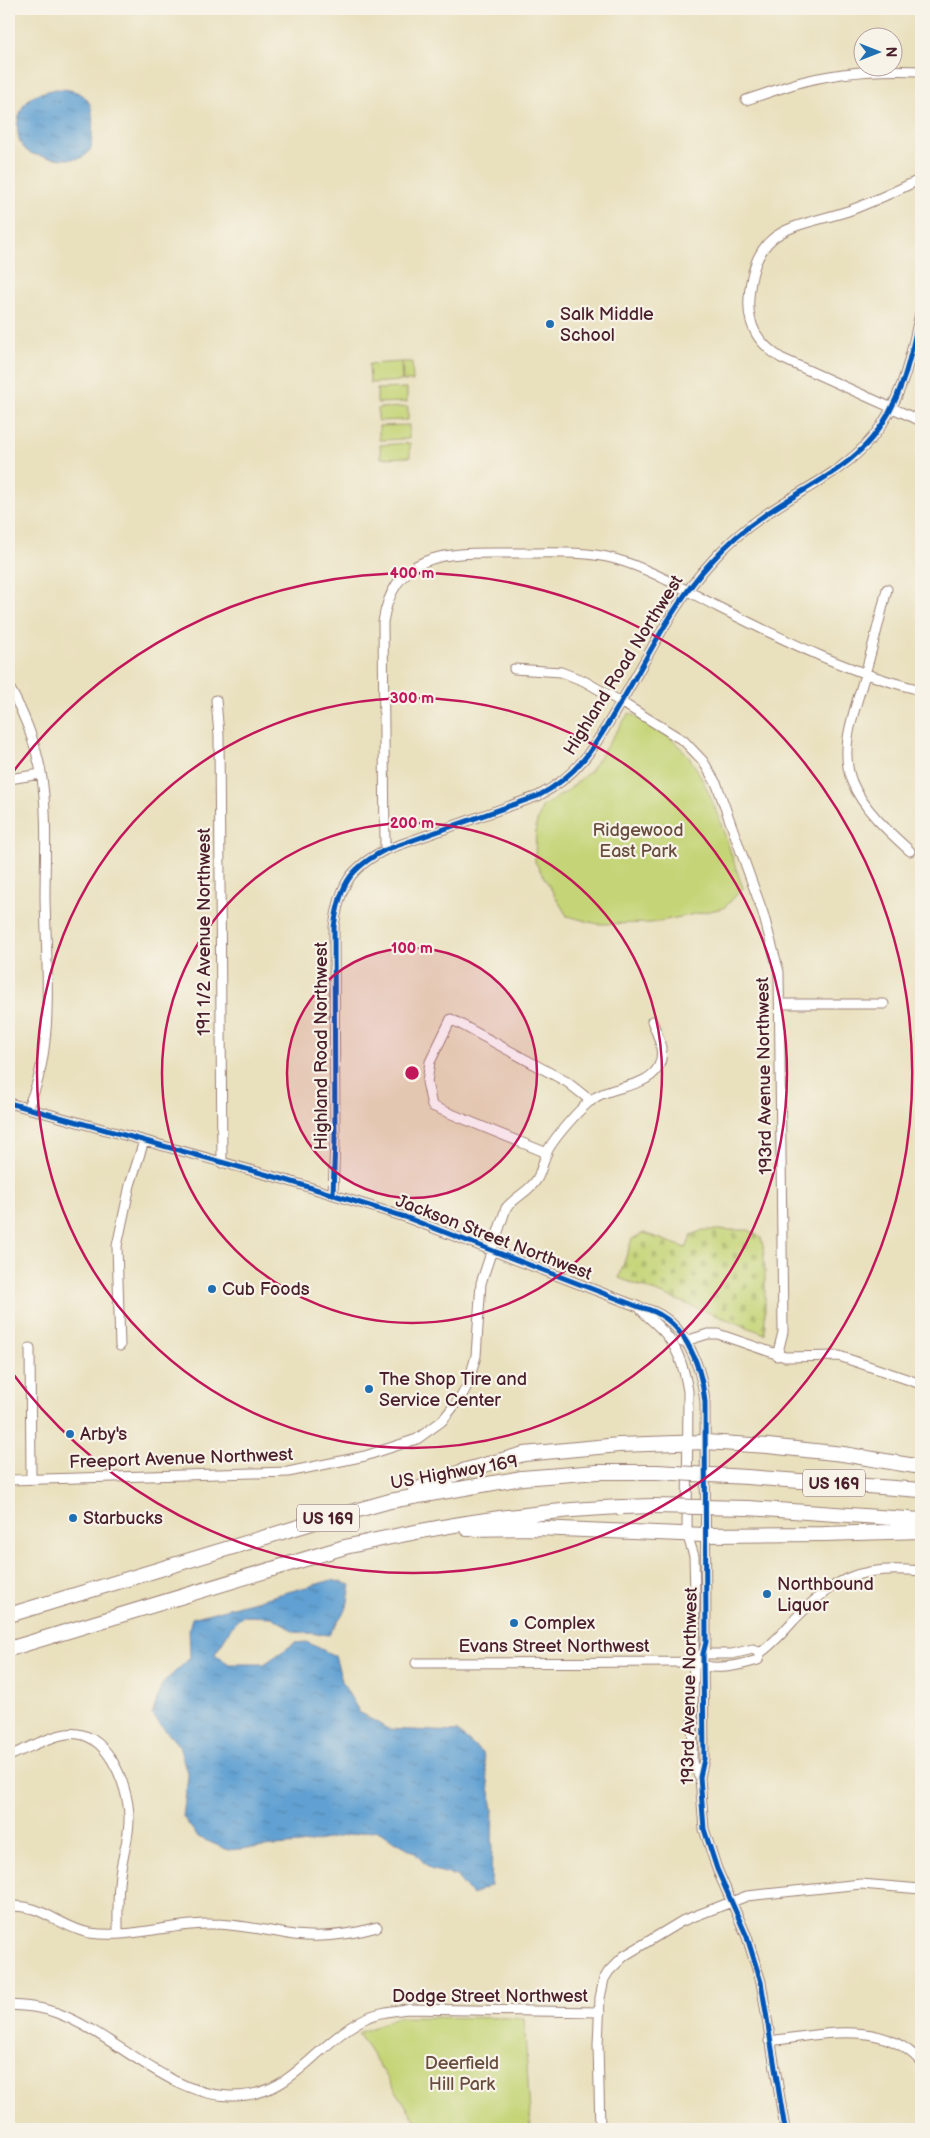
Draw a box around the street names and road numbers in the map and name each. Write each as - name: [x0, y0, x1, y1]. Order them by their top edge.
- street label: Highland Road Northwest: [559, 571, 688, 759]
- street label: 191 1/2 Avenue Northwest: [194, 828, 215, 1036]
- street label: Highland Road Northwest: [311, 941, 332, 1150]
- street label: 193rd Avenue Northwest: [752, 976, 777, 1175]
- street label: Jackson Street Northwest: [393, 1190, 595, 1285]
- street label: Freeport Avenue Northwest: [69, 1444, 294, 1473]
- street label: US Highway 169: [389, 1451, 519, 1494]
- road number: US 169: [803, 1470, 865, 1496]
- road number: US 169: [297, 1505, 359, 1532]
- street label: 193rd Avenue Northwest: [677, 1586, 702, 1785]
- street label: Evans Street Northwest: [458, 1636, 650, 1657]
- street label: Dodge Street Northwest: [392, 1986, 589, 2007]

